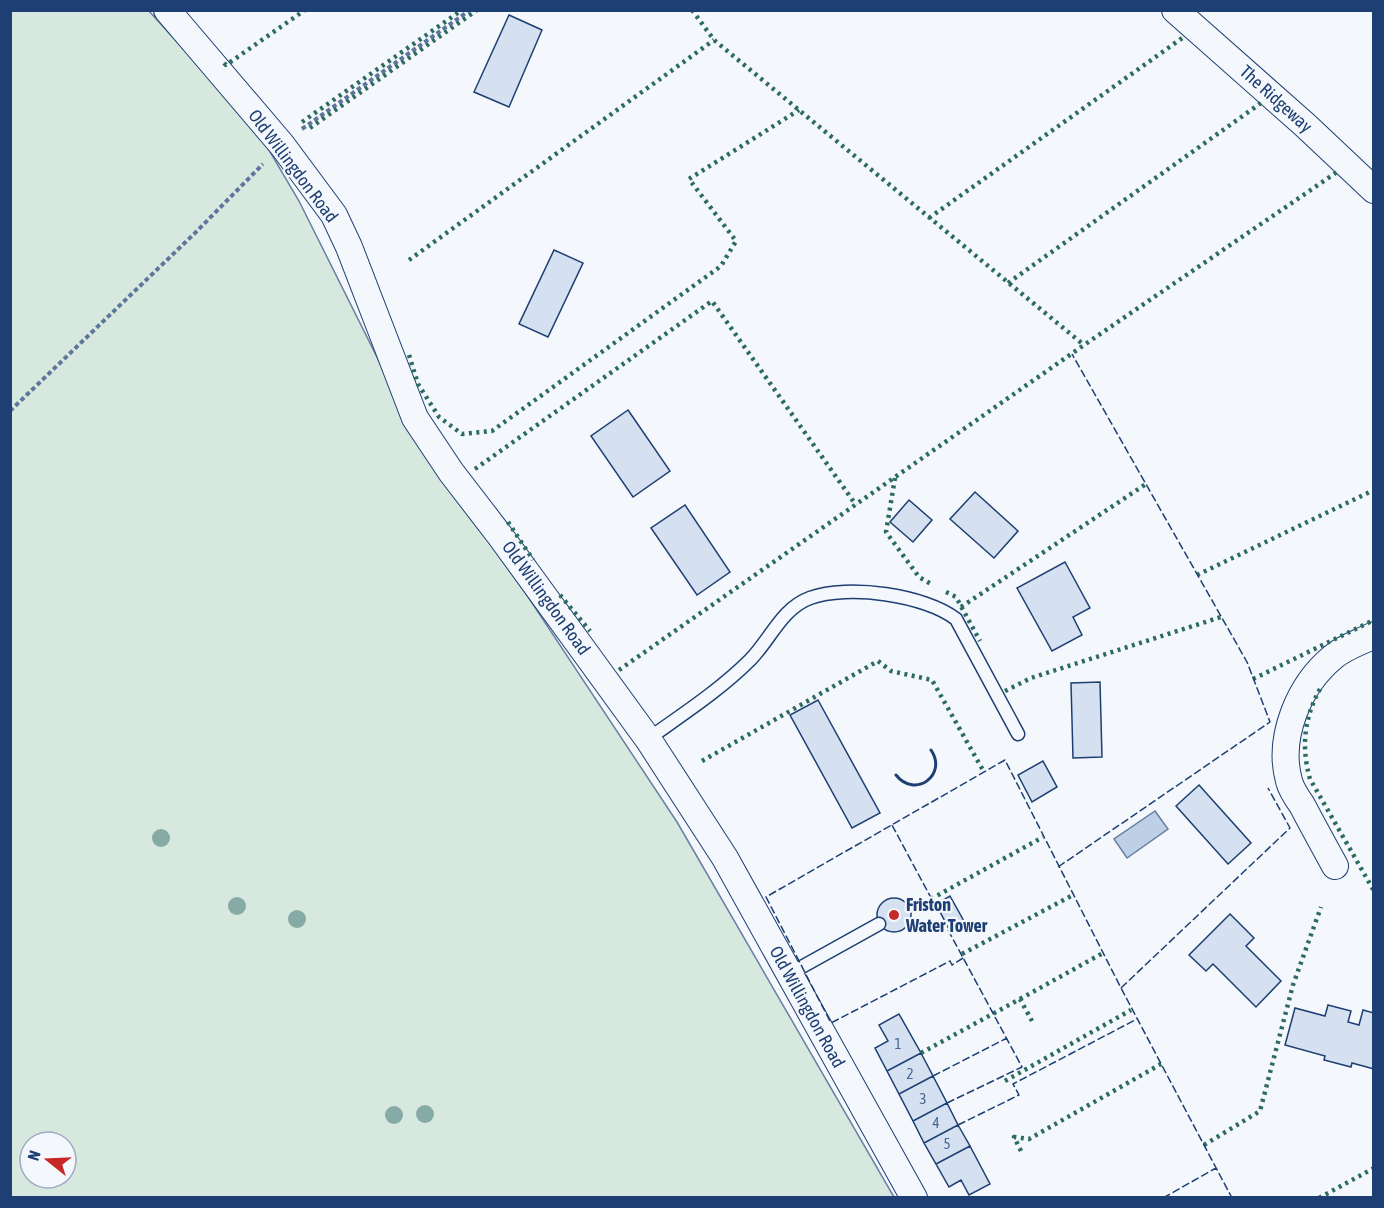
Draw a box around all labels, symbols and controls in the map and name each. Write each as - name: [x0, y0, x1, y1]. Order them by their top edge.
- street label: The Ridgeway: [1236, 61, 1317, 137]
- street label: Old Willingdon Road: [244, 105, 343, 226]
- street label: Old Willingdon Road: [498, 537, 595, 659]
- place label: Friston Water Tower: [905, 894, 988, 936]
- marker: Friston Water Tower: [887, 908, 901, 922]
- street label: Old Willingdon Road: [765, 942, 850, 1071]
- house number: 1: [894, 1035, 902, 1052]
- house number: 2: [906, 1065, 914, 1082]
- house number: 3: [919, 1090, 927, 1107]
- house number: 4: [932, 1114, 940, 1131]
- north arrow: [18, 1130, 78, 1190]
- house number: 5: [943, 1135, 951, 1152]
- text: N: [24, 1148, 44, 1163]

